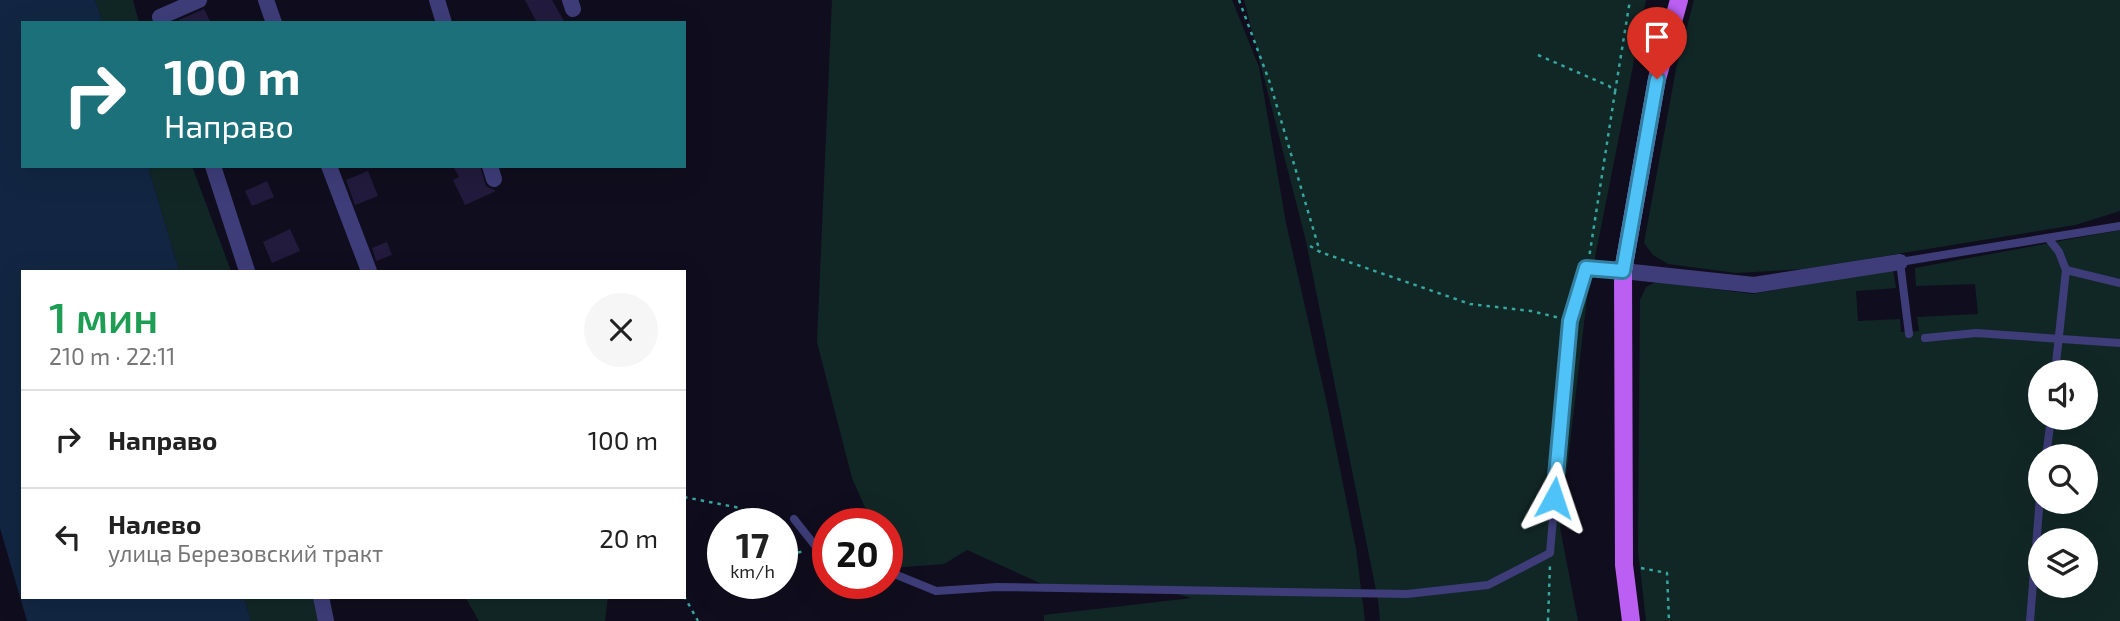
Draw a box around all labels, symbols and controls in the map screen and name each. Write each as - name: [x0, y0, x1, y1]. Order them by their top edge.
- pin: [1627, 7, 1687, 79]
- icon: arrive: [1638, 18, 1676, 56]
- text: 100 m: [164, 46, 301, 105]
- icon: right: [49, 49, 140, 140]
- text: Направо: [164, 106, 294, 144]
- text: 1 мин: [49, 291, 158, 341]
- button: close: [584, 293, 658, 367]
- text: 210 m · 22:11: [49, 342, 176, 370]
- map controls: [2028, 360, 2098, 598]
- button: sound: [2028, 360, 2098, 430]
- icon: right: [49, 420, 87, 458]
- text: Направо: [108, 424, 217, 455]
- text: 100 m: [588, 424, 658, 455]
- button: search: [2028, 444, 2098, 514]
- position arrow: [1517, 461, 1591, 535]
- text: Налево: [108, 508, 201, 539]
- speed limit sign: 20: [812, 508, 903, 599]
- icon: left: [49, 518, 87, 556]
- text: 20 m: [599, 522, 658, 553]
- text: 17: [736, 523, 769, 565]
- button: layers: [2028, 528, 2098, 598]
- text: улица Березовский тракт: [108, 539, 383, 567]
- text: km/h: [730, 560, 775, 582]

